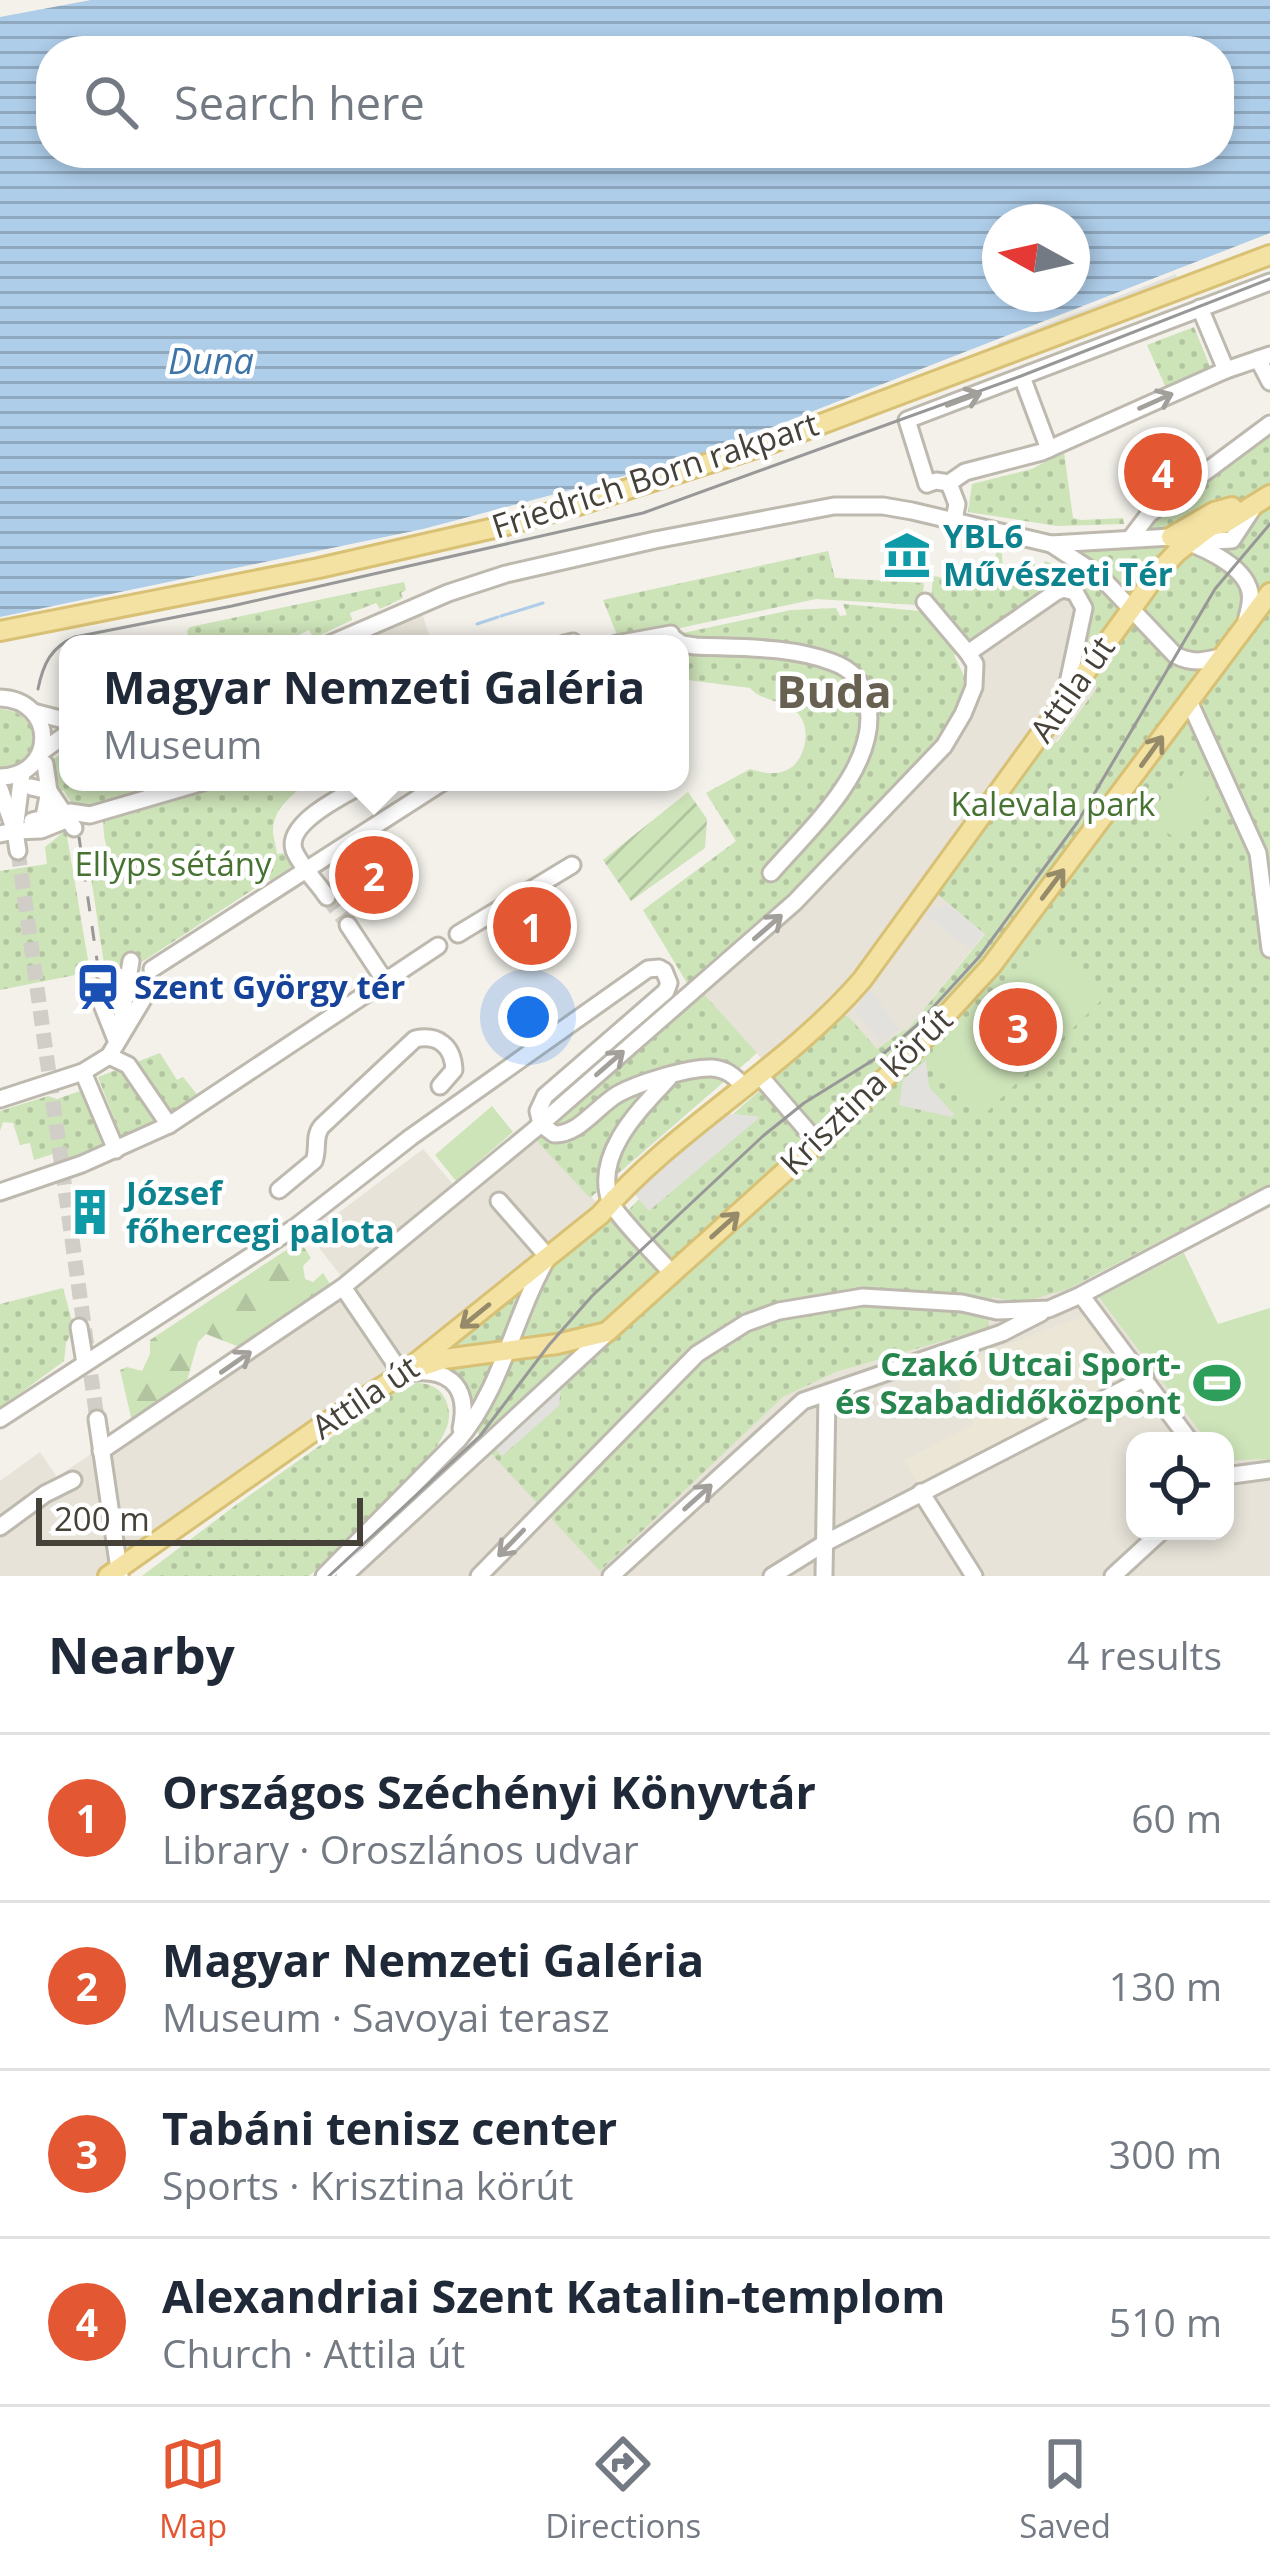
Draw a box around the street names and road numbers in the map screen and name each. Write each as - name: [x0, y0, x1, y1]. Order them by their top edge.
- street label: Friedrich Born rakpart: [486, 401, 824, 549]
- street label: Attila út: [1019, 627, 1124, 751]
- street label: Krisztina körút: [770, 997, 962, 1184]
- street label: Attila út: [302, 1344, 427, 1449]

